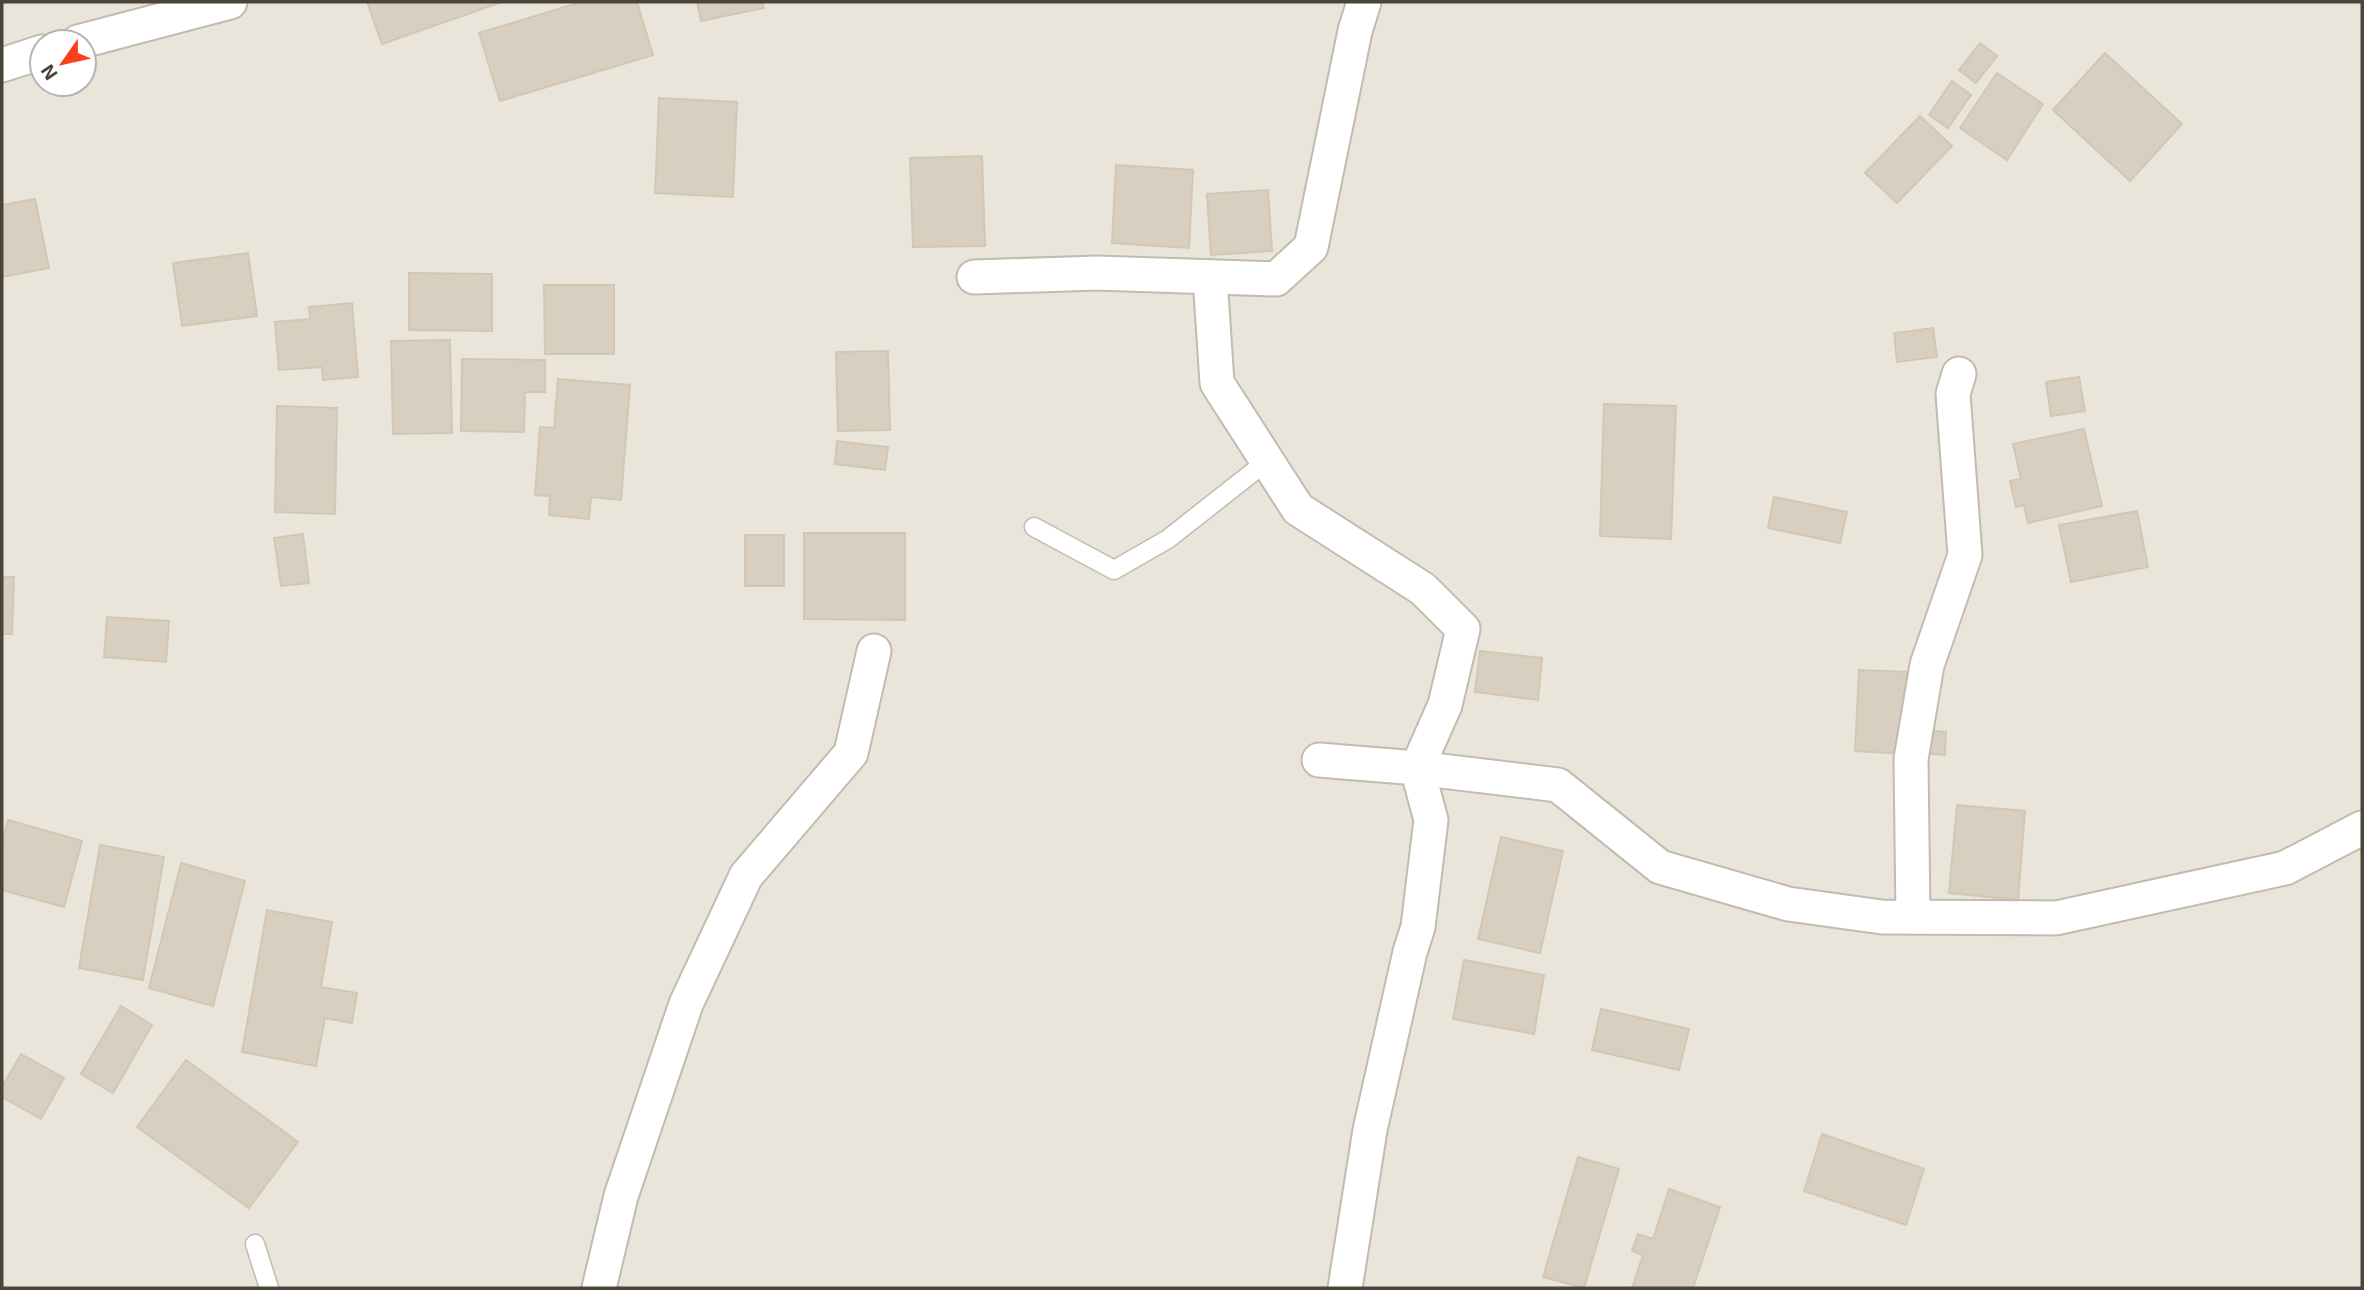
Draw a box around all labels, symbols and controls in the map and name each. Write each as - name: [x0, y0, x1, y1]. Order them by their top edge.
- north arrow: [28, 28, 98, 98]
- text: N: [35, 61, 62, 85]

